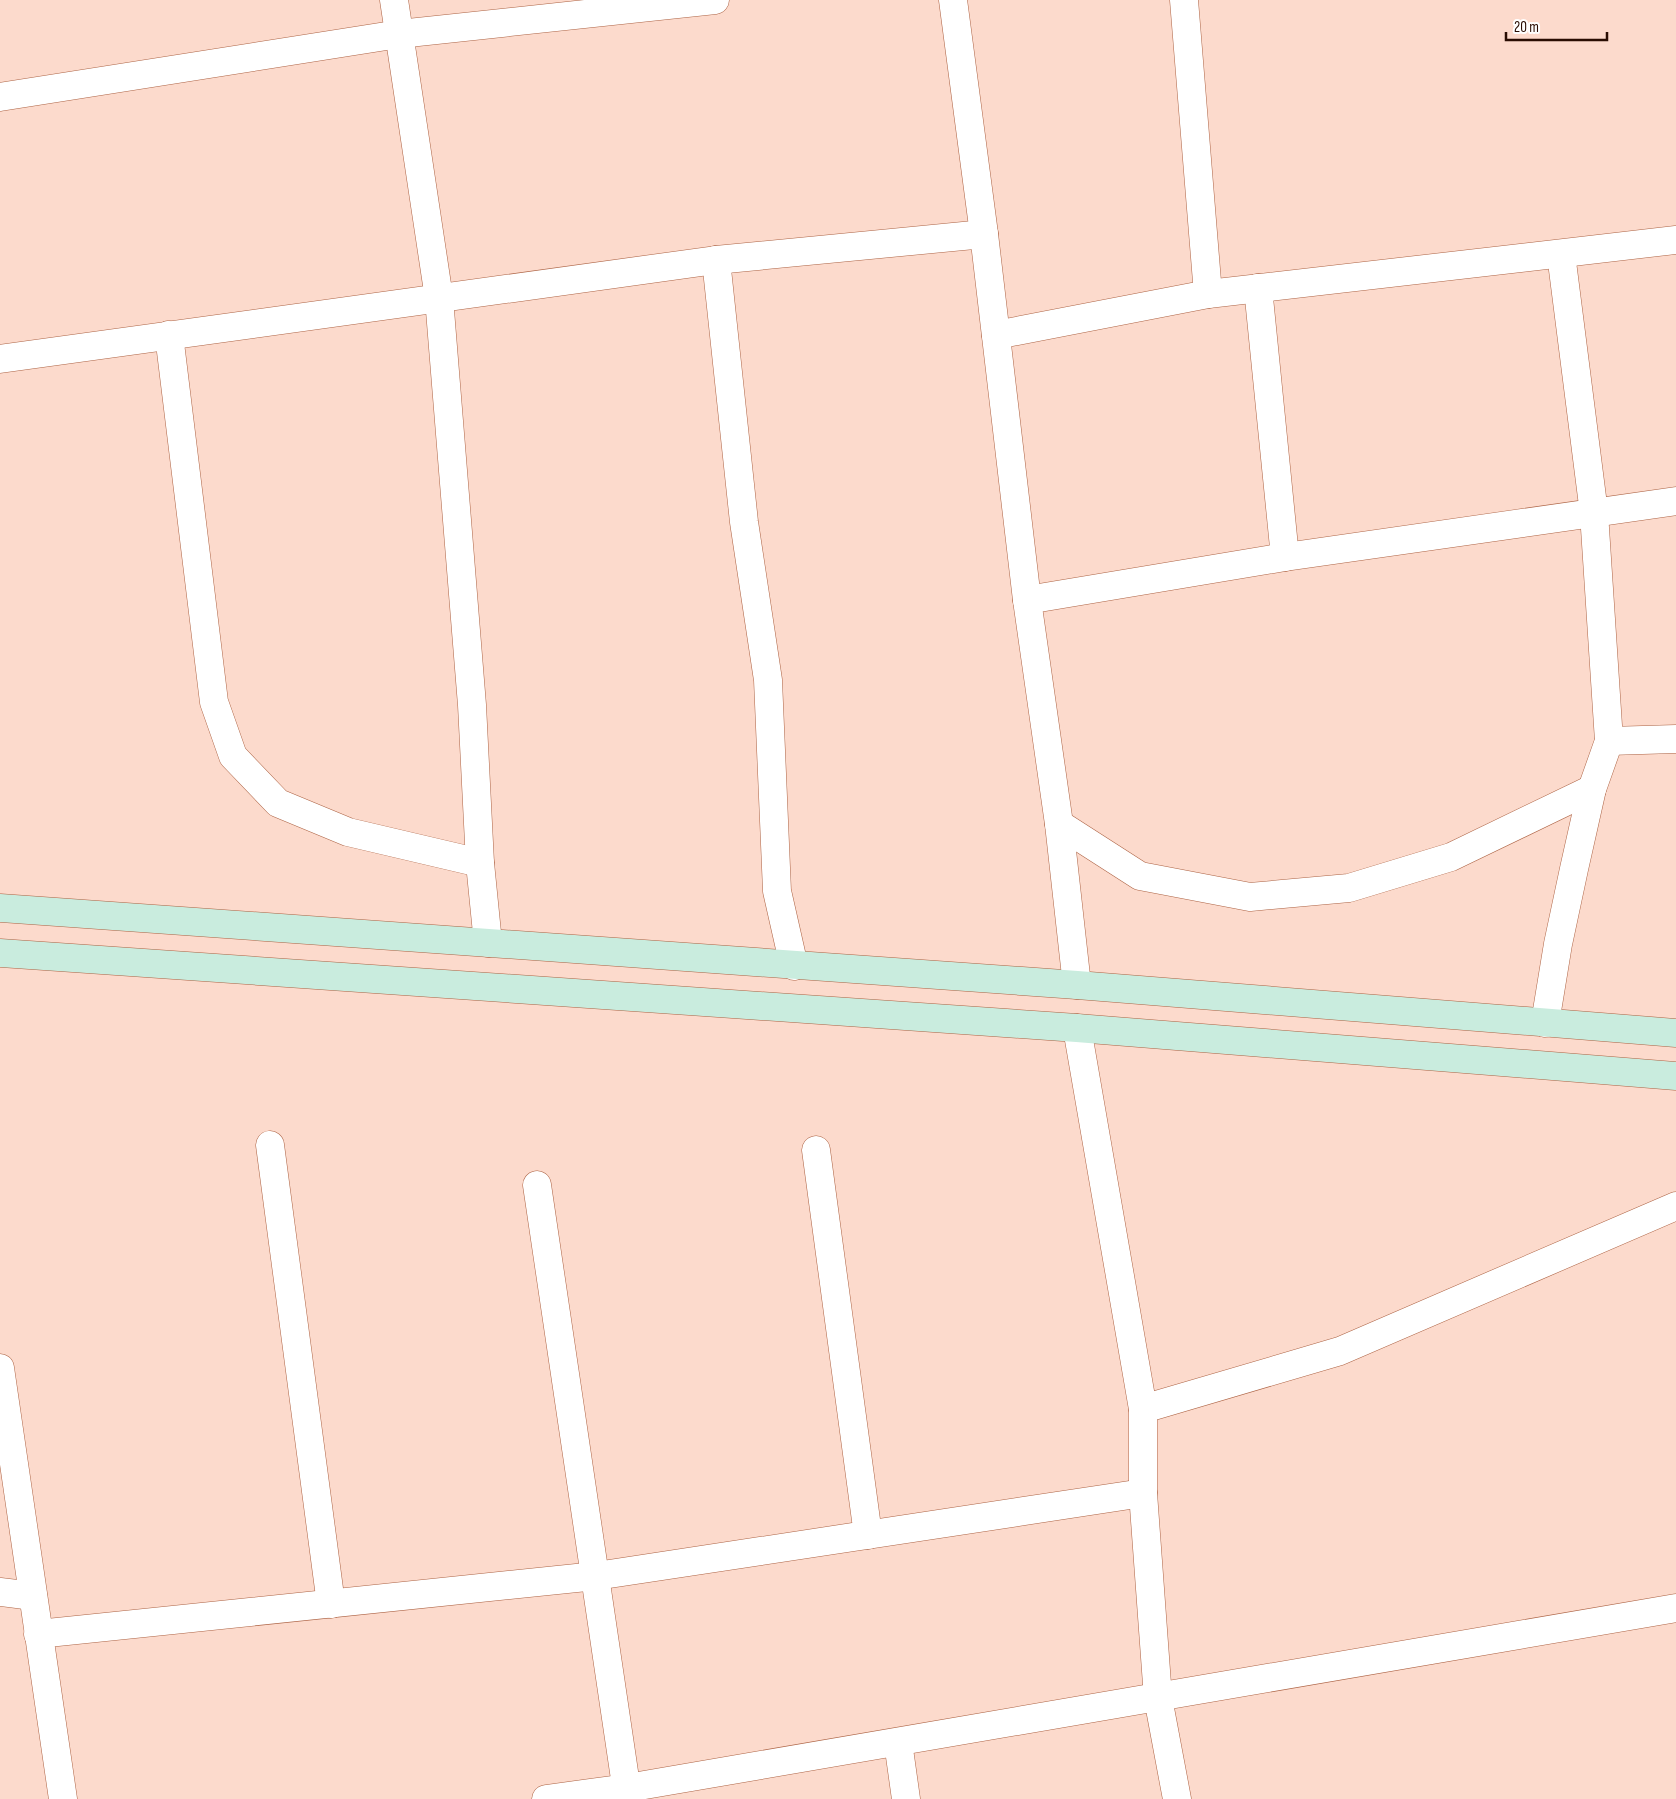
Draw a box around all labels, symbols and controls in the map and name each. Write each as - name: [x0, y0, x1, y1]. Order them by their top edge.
- scale bar: [1506, 10, 1607, 42]
- text: 20 m: [1514, 18, 1539, 37]

